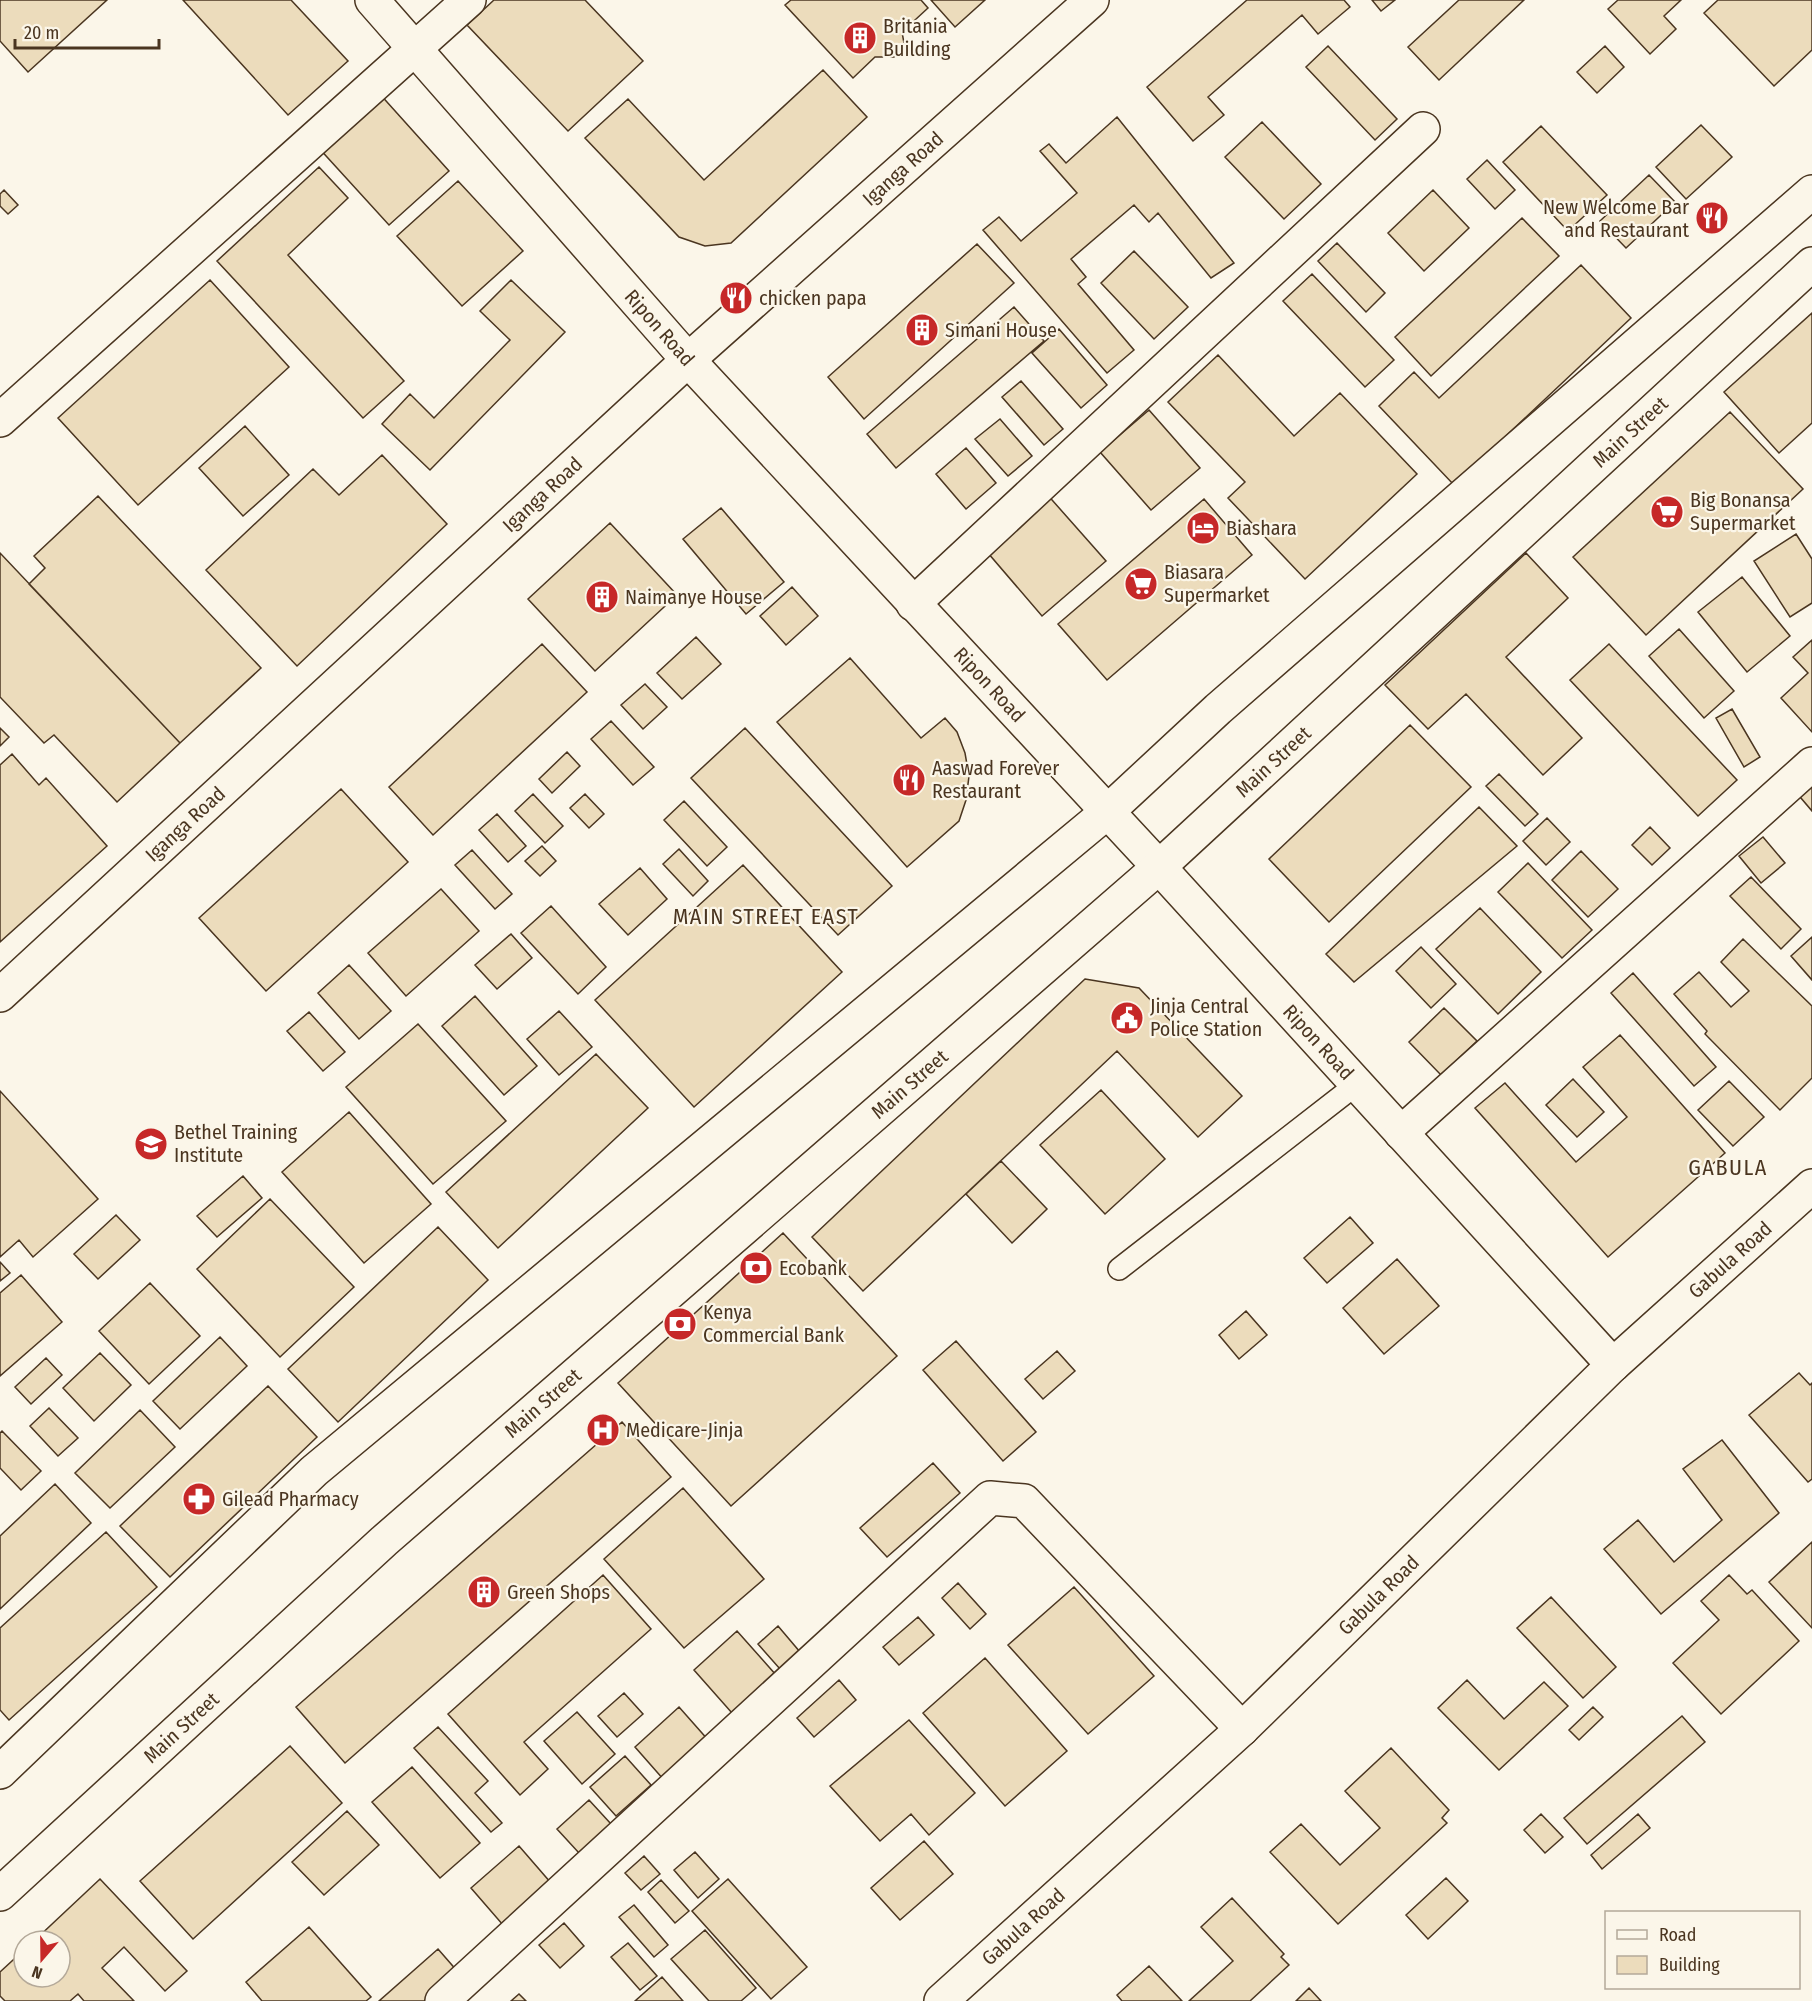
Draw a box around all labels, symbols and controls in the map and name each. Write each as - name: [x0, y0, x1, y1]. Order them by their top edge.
- scale bar: [15, 12, 159, 50]
- place label: Britania Building: [883, 14, 951, 61]
- building icon: Britania Building: [842, 20, 878, 56]
- text: 20 m: [24, 22, 59, 44]
- street label: Iganga Road: [858, 126, 948, 211]
- place label: New Welcome Bar and Restaurant: [1543, 195, 1689, 242]
- restaurant icon: New Welcome Bar and Restaurant: [1694, 200, 1730, 236]
- restaurant icon: chicken papa: [718, 280, 754, 316]
- street label: Ripon Road: [620, 284, 700, 371]
- place label: chicken papa: [759, 286, 866, 310]
- building icon: Simani House: [904, 312, 940, 348]
- place label: Simani House: [945, 318, 1057, 342]
- street label: Main Street: [1588, 391, 1673, 472]
- street label: Iganga Road: [498, 452, 587, 537]
- place label: Big Bonansa Supermarket: [1690, 488, 1796, 535]
- supermarket icon: Big Bonansa Supermarket: [1649, 494, 1685, 530]
- hotel icon: Biashara: [1185, 510, 1221, 546]
- place label: Biashara: [1226, 516, 1297, 540]
- place label: Biasara Supermarket: [1164, 560, 1270, 607]
- supermarket icon: Biasara Supermarket: [1123, 566, 1159, 602]
- building icon: Naimanye House: [584, 579, 620, 615]
- place label: Naimanye House: [625, 585, 763, 609]
- street label: Ripon Road: [949, 642, 1030, 727]
- street label: Main Street: [1231, 721, 1316, 802]
- place label: Aaswad Forever Restaurant: [932, 756, 1059, 803]
- restaurant icon: Aaswad Forever Restaurant: [891, 762, 927, 798]
- street label: Iganga Road: [140, 781, 230, 867]
- district label: MAIN STREET EAST: [673, 903, 859, 930]
- place label: Jinja Central Police Station: [1150, 994, 1262, 1041]
- street label: Ripon Road: [1278, 999, 1359, 1085]
- public building icon: Jinja Central Police Station: [1109, 1000, 1145, 1036]
- street label: Main Street: [866, 1044, 953, 1124]
- place label: Bethel Training Institute: [174, 1120, 298, 1167]
- school or university icon: Bethel Training Institute: [133, 1126, 169, 1162]
- district label: GABULA: [1688, 1154, 1768, 1181]
- street label: Gabula Road: [1684, 1216, 1777, 1303]
- bank icon: Ecobank: [738, 1250, 774, 1286]
- place label: Ecobank: [779, 1256, 847, 1280]
- place label: Kenya Commercial Bank: [703, 1300, 845, 1347]
- bank icon: Kenya Commercial Bank: [662, 1306, 698, 1342]
- street label: Main Street: [500, 1363, 586, 1443]
- hospital icon: Medicare-Jinja: [585, 1412, 621, 1448]
- place label: Medicare-Jinja: [626, 1418, 743, 1442]
- pharmacy icon: Gilead Pharmacy: [181, 1481, 217, 1517]
- place label: Gilead Pharmacy: [222, 1487, 359, 1511]
- street label: Gabula Road: [1333, 1550, 1424, 1640]
- building icon: Green Shops: [466, 1574, 502, 1610]
- place label: Green Shops: [507, 1580, 610, 1604]
- street label: Main Street: [139, 1687, 224, 1768]
- street label: Gabula Road: [977, 1883, 1070, 1970]
- legend: [1605, 1911, 1800, 1989]
- text: Road: [1659, 1924, 1696, 1946]
- north arrow: [12, 1929, 72, 1989]
- text: Building: [1659, 1954, 1720, 1976]
- text: N: [29, 1962, 45, 1983]

